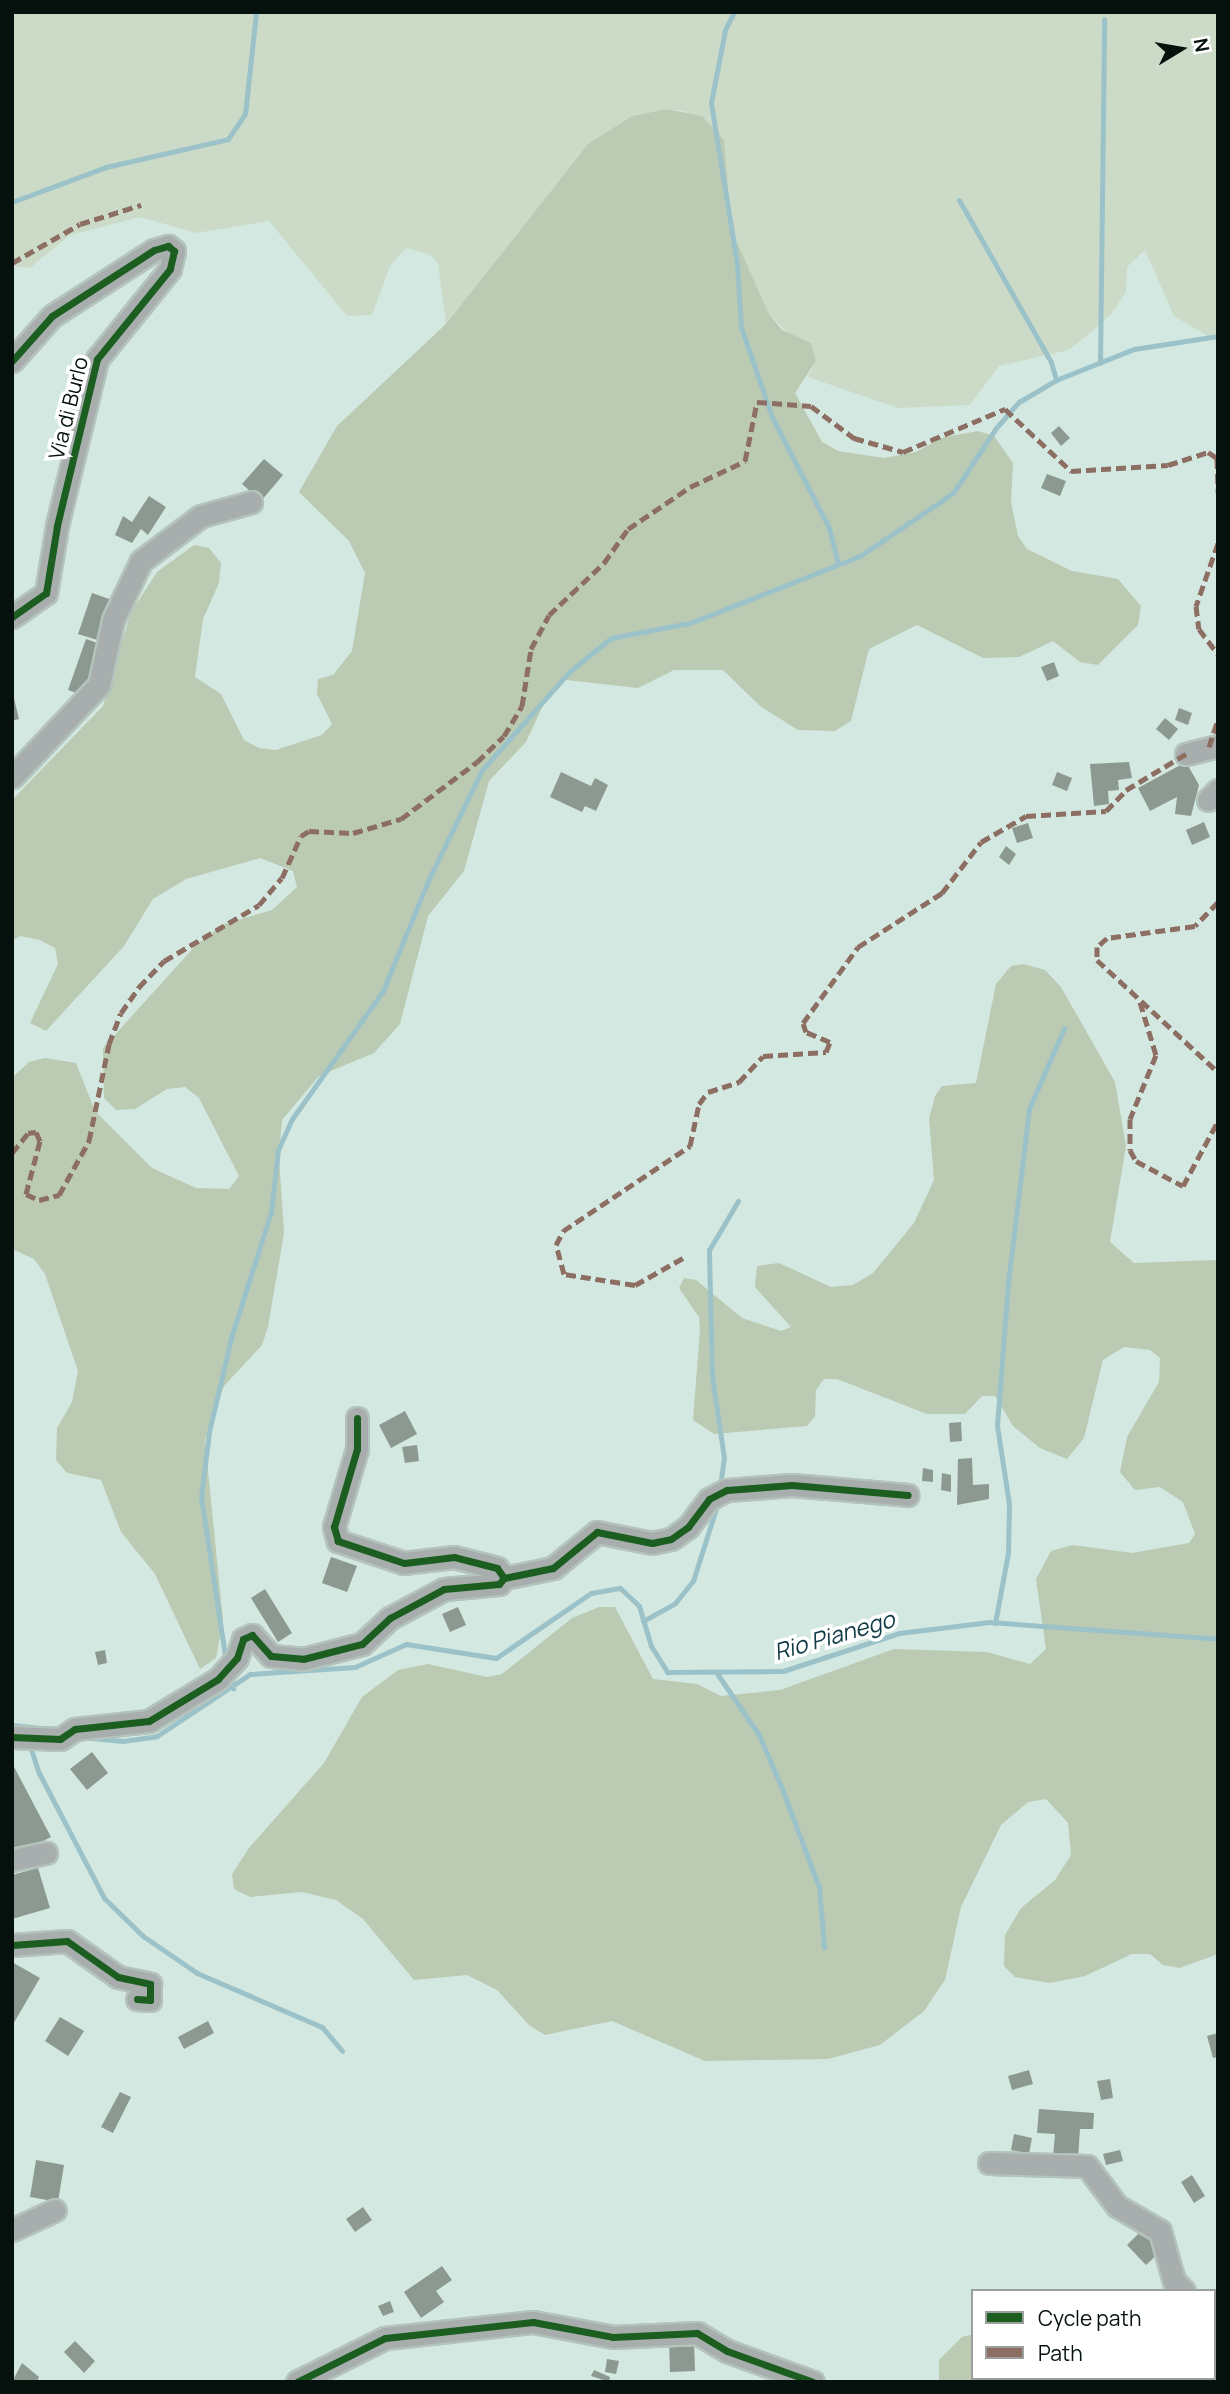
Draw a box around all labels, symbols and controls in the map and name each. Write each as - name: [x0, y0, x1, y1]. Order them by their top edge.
- north arrow: [1146, 14, 1216, 84]
- text: N: [1188, 36, 1216, 54]
- street label: Via di Burlo: [43, 354, 93, 462]
- water label: Rio Pianego: [770, 1605, 898, 1665]
- legend: [971, 2289, 1216, 2380]
- text: Cycle path: [1038, 2304, 1141, 2332]
- text: Path: [1038, 2339, 1083, 2367]

